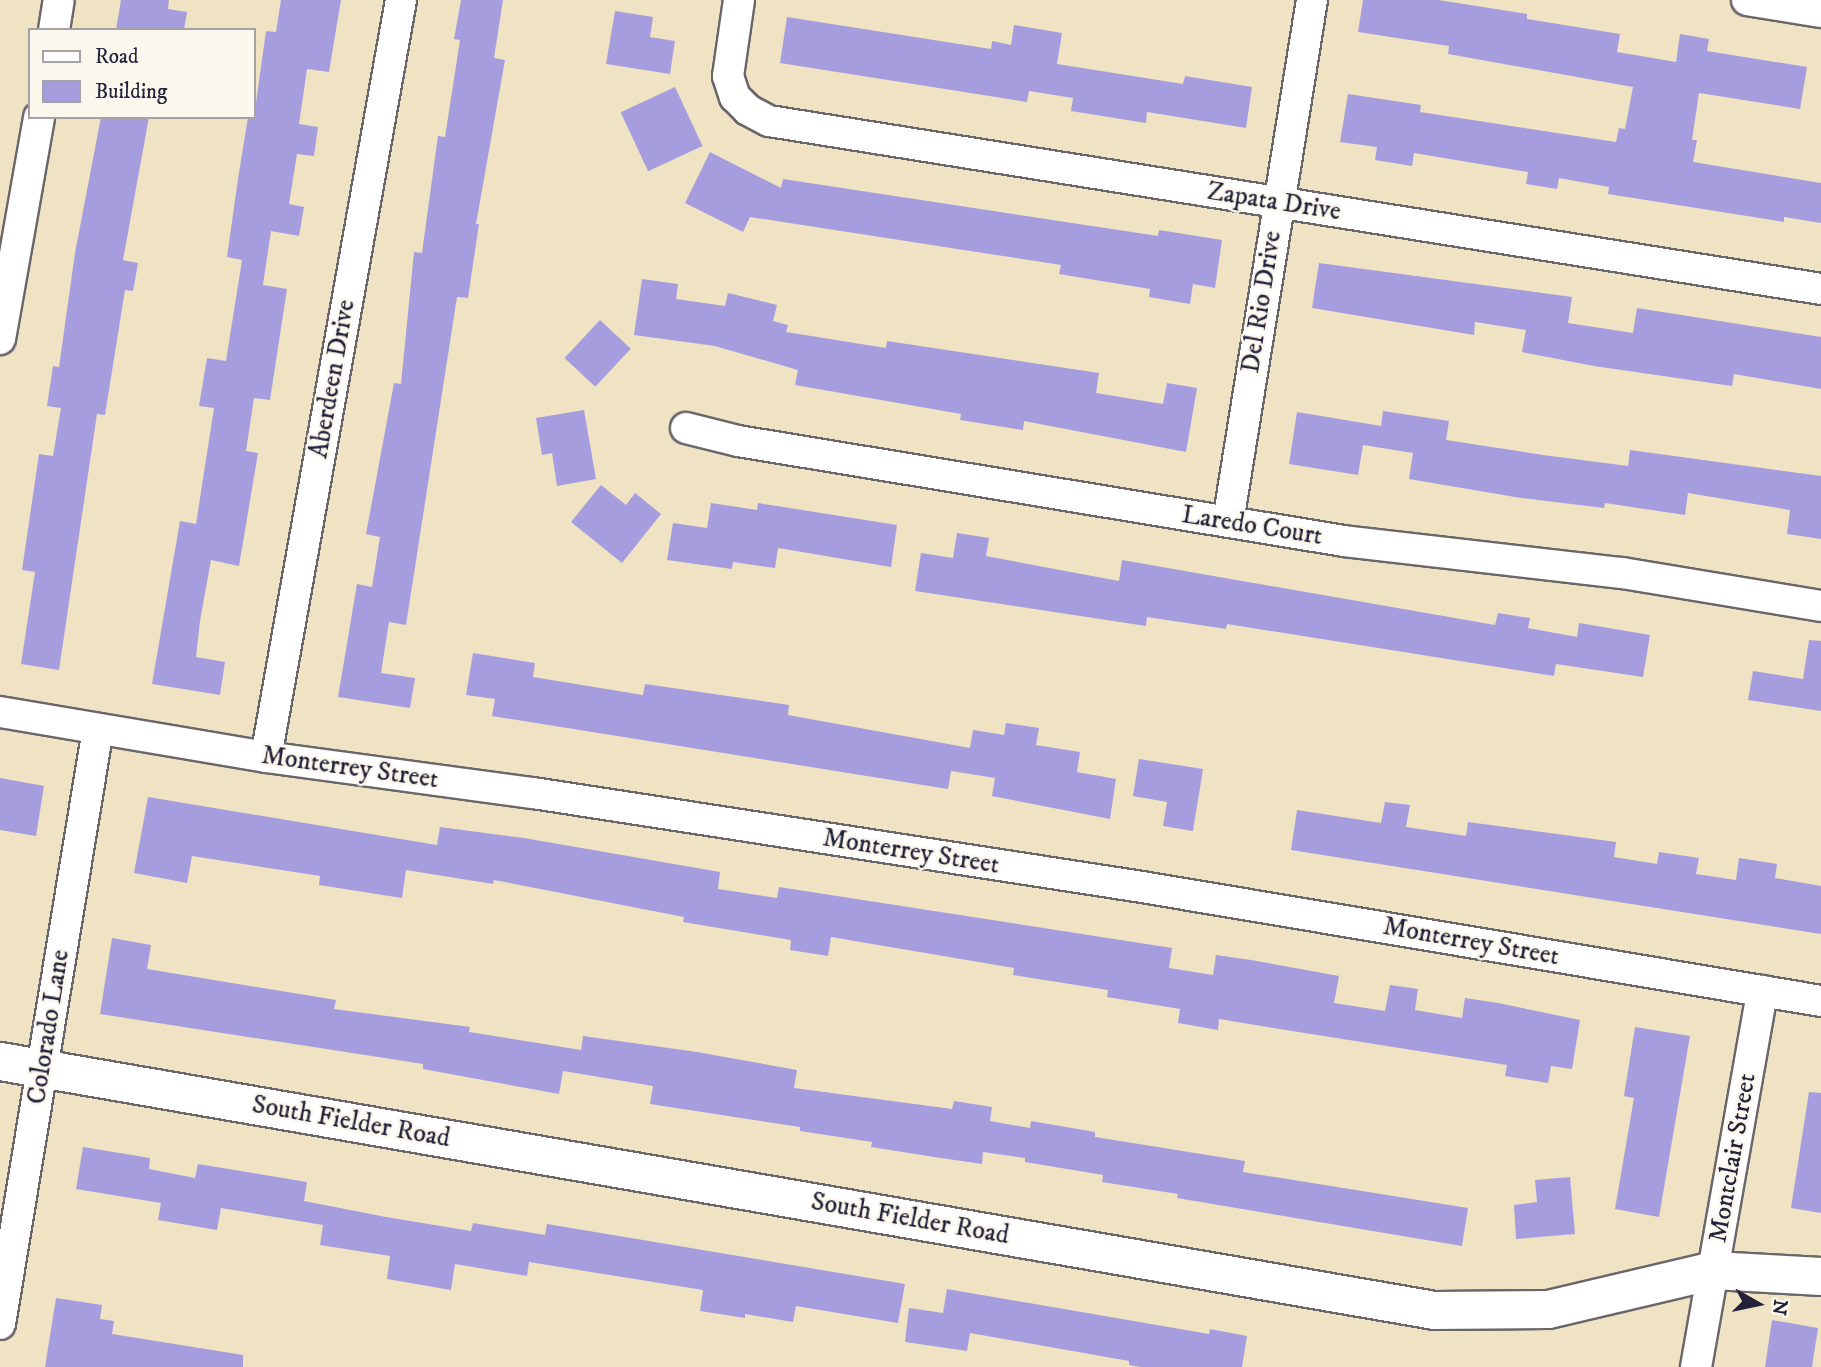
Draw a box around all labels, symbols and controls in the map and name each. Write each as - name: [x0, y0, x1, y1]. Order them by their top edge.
- legend: [28, 28, 256, 119]
- text: Road: [95, 44, 139, 70]
- text: Building: [95, 79, 167, 105]
- street label: Zapata Drive: [1205, 176, 1343, 228]
- street label: Del Rio Drive: [1235, 229, 1289, 375]
- street label: Aberdeen Drive: [304, 297, 362, 461]
- street label: Laredo Court: [1179, 499, 1325, 553]
- street label: Monterrey Street: [260, 740, 440, 796]
- street label: Monterrey Street: [821, 823, 1001, 881]
- street label: Monterrey Street: [1381, 911, 1561, 973]
- street label: Colorado Lane: [21, 947, 77, 1107]
- street label: Montclair Street: [1703, 1071, 1763, 1245]
- street label: South Fielder Road: [250, 1089, 452, 1155]
- street label: South Fielder Road: [809, 1186, 1011, 1252]
- north arrow: [1723, 1269, 1793, 1339]
- text: N: [1767, 1298, 1792, 1317]

